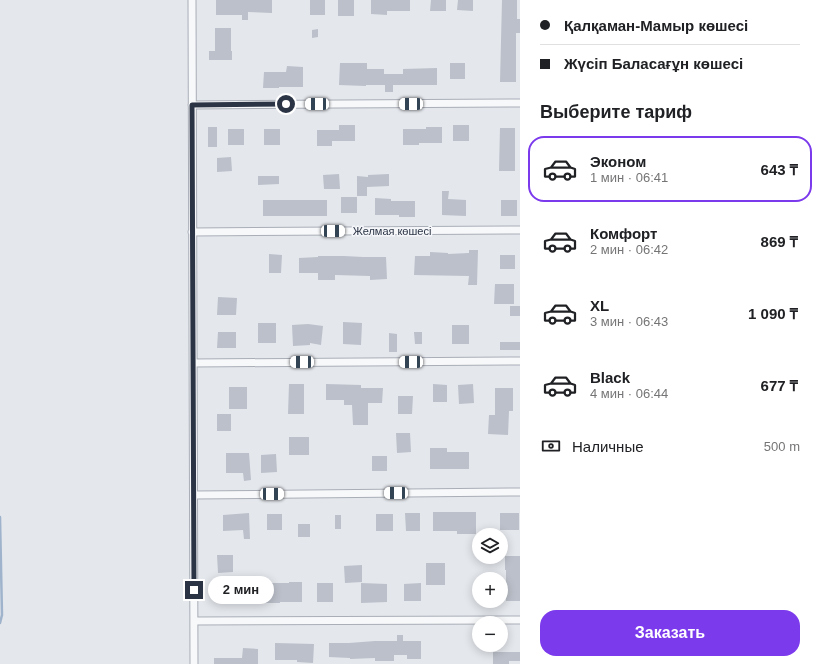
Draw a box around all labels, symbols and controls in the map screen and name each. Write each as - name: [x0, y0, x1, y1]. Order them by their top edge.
- text: Қалқаман-Мамыр көшесі: [564, 17, 748, 34]
- text: Жүсіп Баласағұн көшесі: [564, 55, 743, 72]
- route start: [277, 95, 295, 113]
- car: [305, 98, 329, 110]
- car: [399, 98, 423, 110]
- text: Выберите тариф: [540, 102, 692, 122]
- icon: car: [542, 151, 578, 187]
- text: Эконом: [590, 153, 646, 170]
- text: 643 ₸: [761, 161, 798, 178]
- text: 1 мин · 06:41: [590, 170, 668, 185]
- icon: car: [542, 223, 578, 259]
- car: [321, 225, 345, 237]
- street label: Желмая көшесі: [353, 225, 431, 237]
- text: Комфорт: [590, 225, 657, 242]
- text: 869 ₸: [761, 233, 798, 250]
- text: 2 мин · 06:42: [590, 242, 668, 257]
- icon: car: [542, 295, 578, 331]
- text: XL: [590, 297, 609, 314]
- text: 1 090 ₸: [748, 305, 798, 322]
- text: 3 мин · 06:43: [590, 314, 668, 329]
- car: [290, 356, 314, 368]
- car: [399, 356, 423, 368]
- icon: car: [542, 367, 578, 403]
- text: Black: [590, 369, 630, 386]
- text: 677 ₸: [761, 377, 798, 394]
- text: 4 мин · 06:44: [590, 386, 668, 401]
- icon: cash: [540, 435, 562, 457]
- text: Наличные: [572, 438, 644, 455]
- text: 500 m: [764, 439, 800, 454]
- car: [384, 487, 408, 499]
- car: [260, 488, 284, 500]
- map controls: [472, 528, 508, 652]
- button: layers: [472, 528, 508, 564]
- button: +: [472, 572, 508, 608]
- callout: 2 мин: [208, 576, 274, 604]
- route end: [185, 581, 203, 599]
- text: 2 мин: [223, 582, 259, 597]
- button: Заказать: [540, 610, 800, 656]
- button: −: [472, 616, 508, 652]

